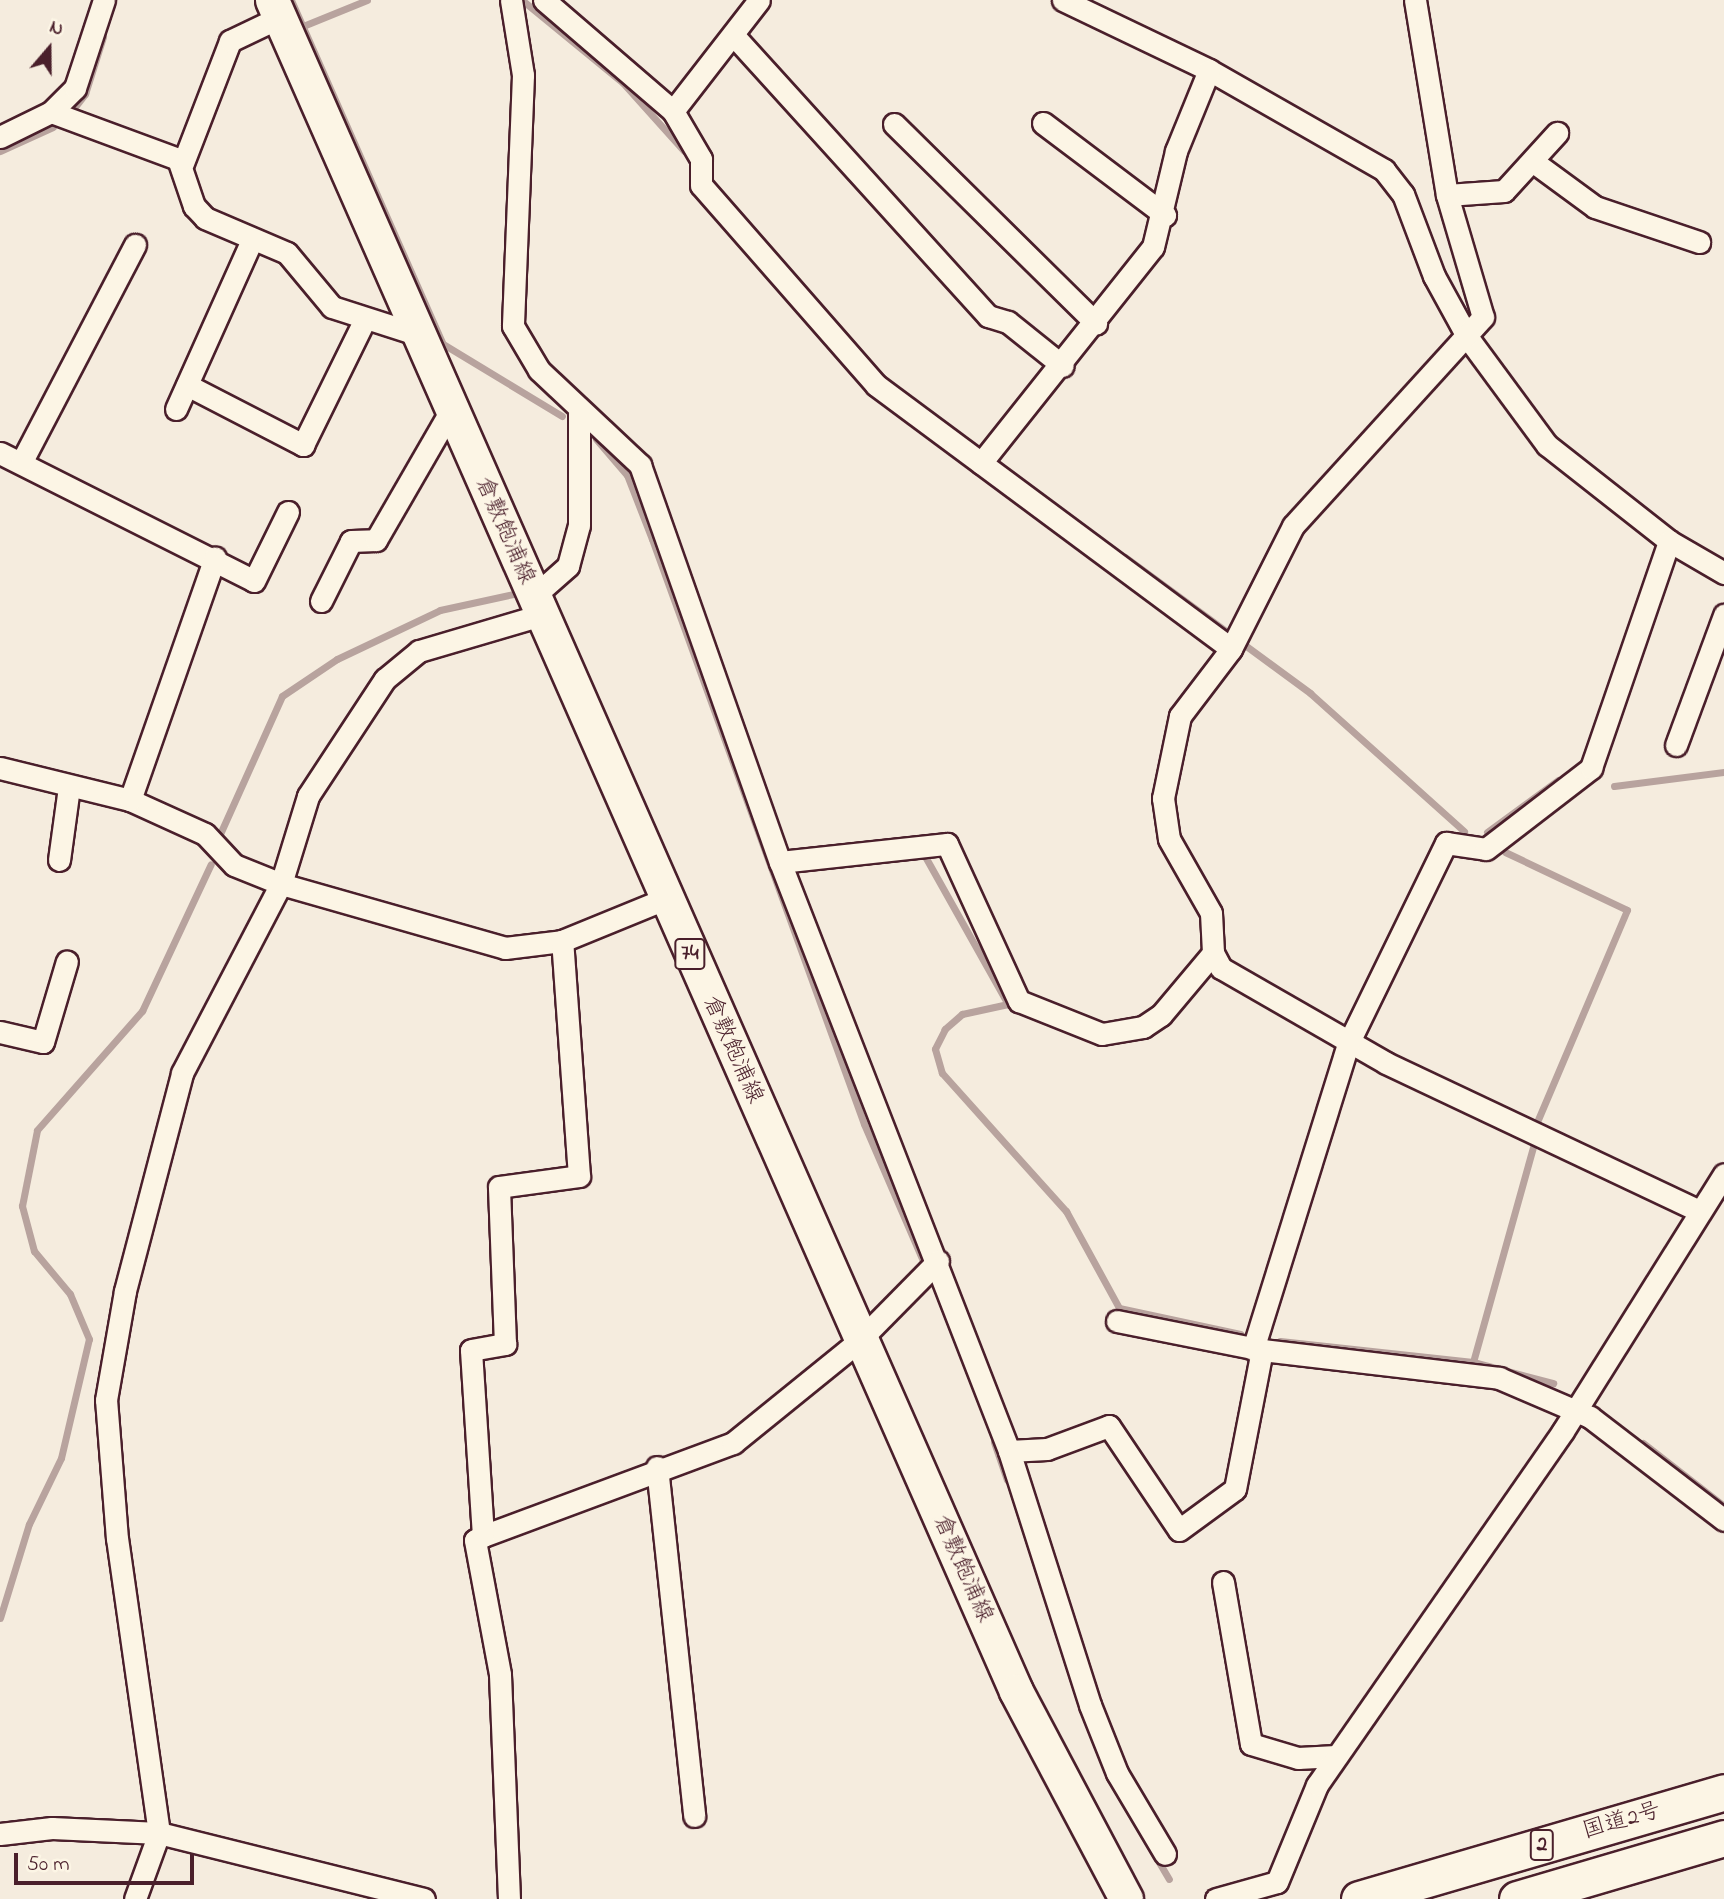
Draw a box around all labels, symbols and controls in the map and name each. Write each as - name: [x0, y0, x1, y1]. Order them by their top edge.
- north arrow: [14, 14, 84, 84]
- text: N: [46, 14, 67, 44]
- street label: 倉敷飽浦線: [468, 473, 540, 589]
- road number: 74: [674, 936, 706, 972]
- street label: 倉敷飽浦線: [696, 992, 768, 1108]
- street label: 倉敷飽浦線: [926, 1511, 998, 1627]
- street label: 国道2号: [1580, 1798, 1664, 1846]
- road number: 2: [1530, 1828, 1554, 1862]
- scale bar: [18, 1840, 198, 1884]
- text: 50 m: [27, 1850, 70, 1880]

